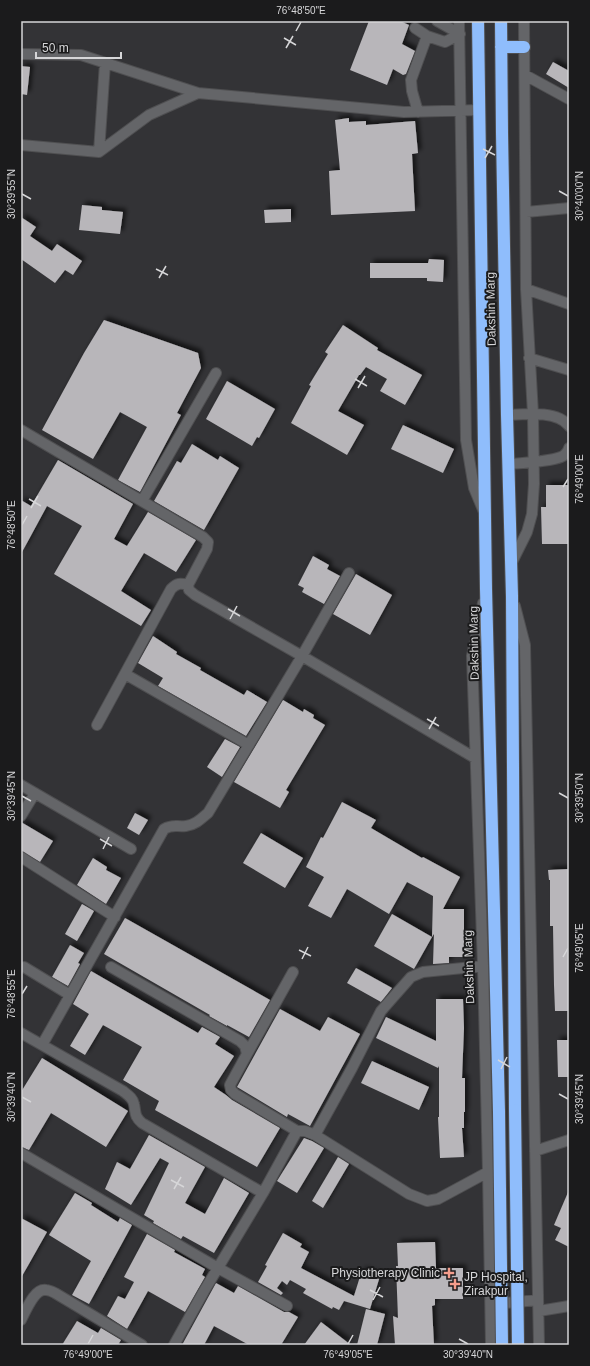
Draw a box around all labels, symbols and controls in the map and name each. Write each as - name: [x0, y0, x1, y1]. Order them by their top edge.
- text: 76°48'50"E: [276, 5, 326, 16]
- scale bar: [36, 34, 121, 60]
- text: 50 m: [42, 41, 69, 55]
- text: 30°39'55"N: [6, 169, 17, 219]
- text: 30°40'00"N: [574, 171, 585, 221]
- street label: Dakshin Marg: [483, 272, 499, 346]
- text: 76°49'00"E: [574, 454, 585, 504]
- text: 76°48'50"E: [6, 500, 17, 550]
- street label: Dakshin Marg: [466, 606, 482, 680]
- text: 30°39'45"N: [6, 771, 17, 821]
- text: 30°39'50"N: [574, 773, 585, 823]
- text: 76°49'05"E: [574, 923, 585, 973]
- street label: Dakshin Marg: [461, 930, 477, 1004]
- text: 76°48'55"E: [6, 969, 17, 1019]
- text: 30°39'40"N: [6, 1072, 17, 1122]
- text: 30°39'45"N: [574, 1074, 585, 1124]
- place label: Physiotherapy Clinic: [331, 1266, 440, 1280]
- marker: Physiotherapy Clinic: [443, 1267, 455, 1279]
- place label: JP Hospital, Zirakpur: [464, 1270, 528, 1298]
- marker: JP Hospital, Zirakpur: [449, 1278, 461, 1290]
- text: 76°49'00"E: [63, 1349, 113, 1360]
- text: 76°49'05"E: [323, 1349, 373, 1360]
- text: 30°39'40"N: [443, 1349, 493, 1360]

